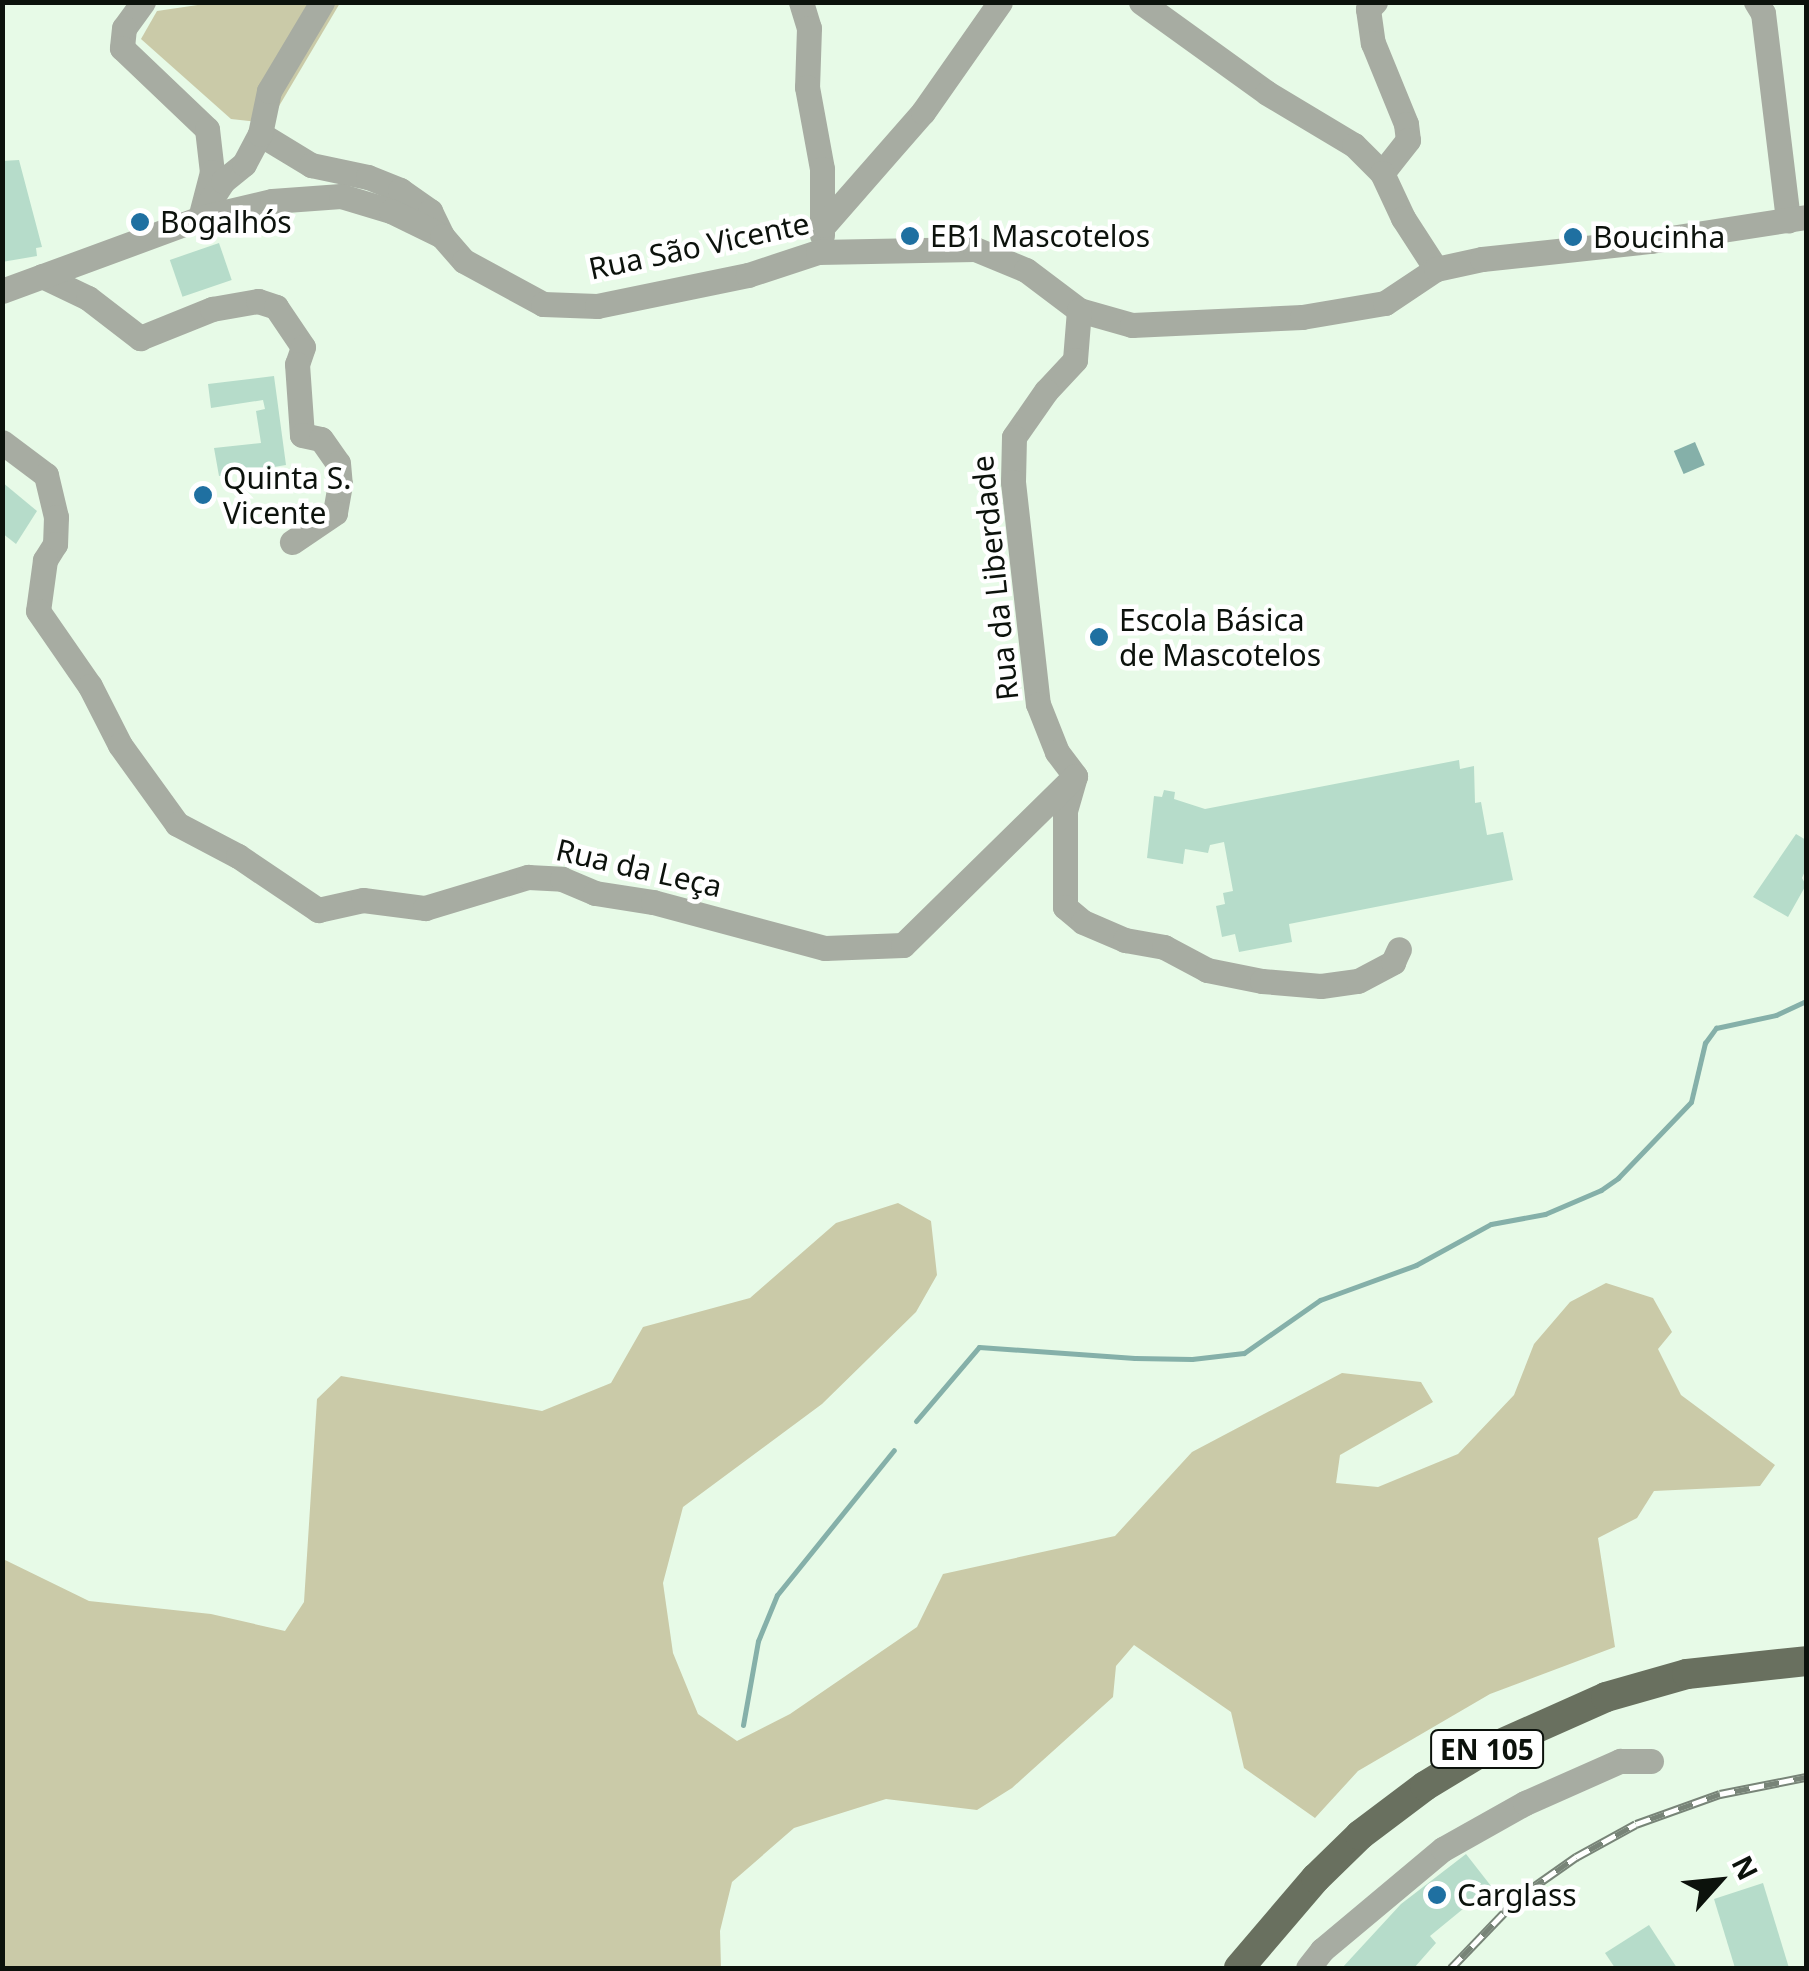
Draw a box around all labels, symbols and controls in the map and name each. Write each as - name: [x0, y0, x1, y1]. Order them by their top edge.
- place label: Bogalhós: [160, 204, 292, 240]
- street label: Rua São Vicente: [585, 205, 813, 287]
- marker: Bogalhós: [129, 211, 151, 233]
- place label: EB1 Mascotelos: [930, 218, 1150, 254]
- place label: Boucinha: [1593, 219, 1725, 255]
- marker: EB1 Mascotelos: [899, 225, 921, 247]
- marker: Boucinha: [1562, 226, 1584, 248]
- street label: Rua da Liberdade: [964, 454, 1026, 702]
- place label: Quinta S. Vicente: [223, 460, 351, 530]
- marker: Quinta S. Vicente: [192, 484, 214, 506]
- place label: Escola Básica de Mascotelos: [1119, 602, 1321, 672]
- marker: Escola Básica de Mascotelos: [1088, 626, 1110, 648]
- street label: Rua da Leça: [553, 831, 725, 905]
- road number: EN 105: [1430, 1726, 1544, 1772]
- north arrow: [1669, 1831, 1769, 1931]
- text: N: [1724, 1849, 1768, 1886]
- place label: Carglass: [1457, 1877, 1577, 1913]
- marker: Carglass: [1426, 1884, 1448, 1906]

